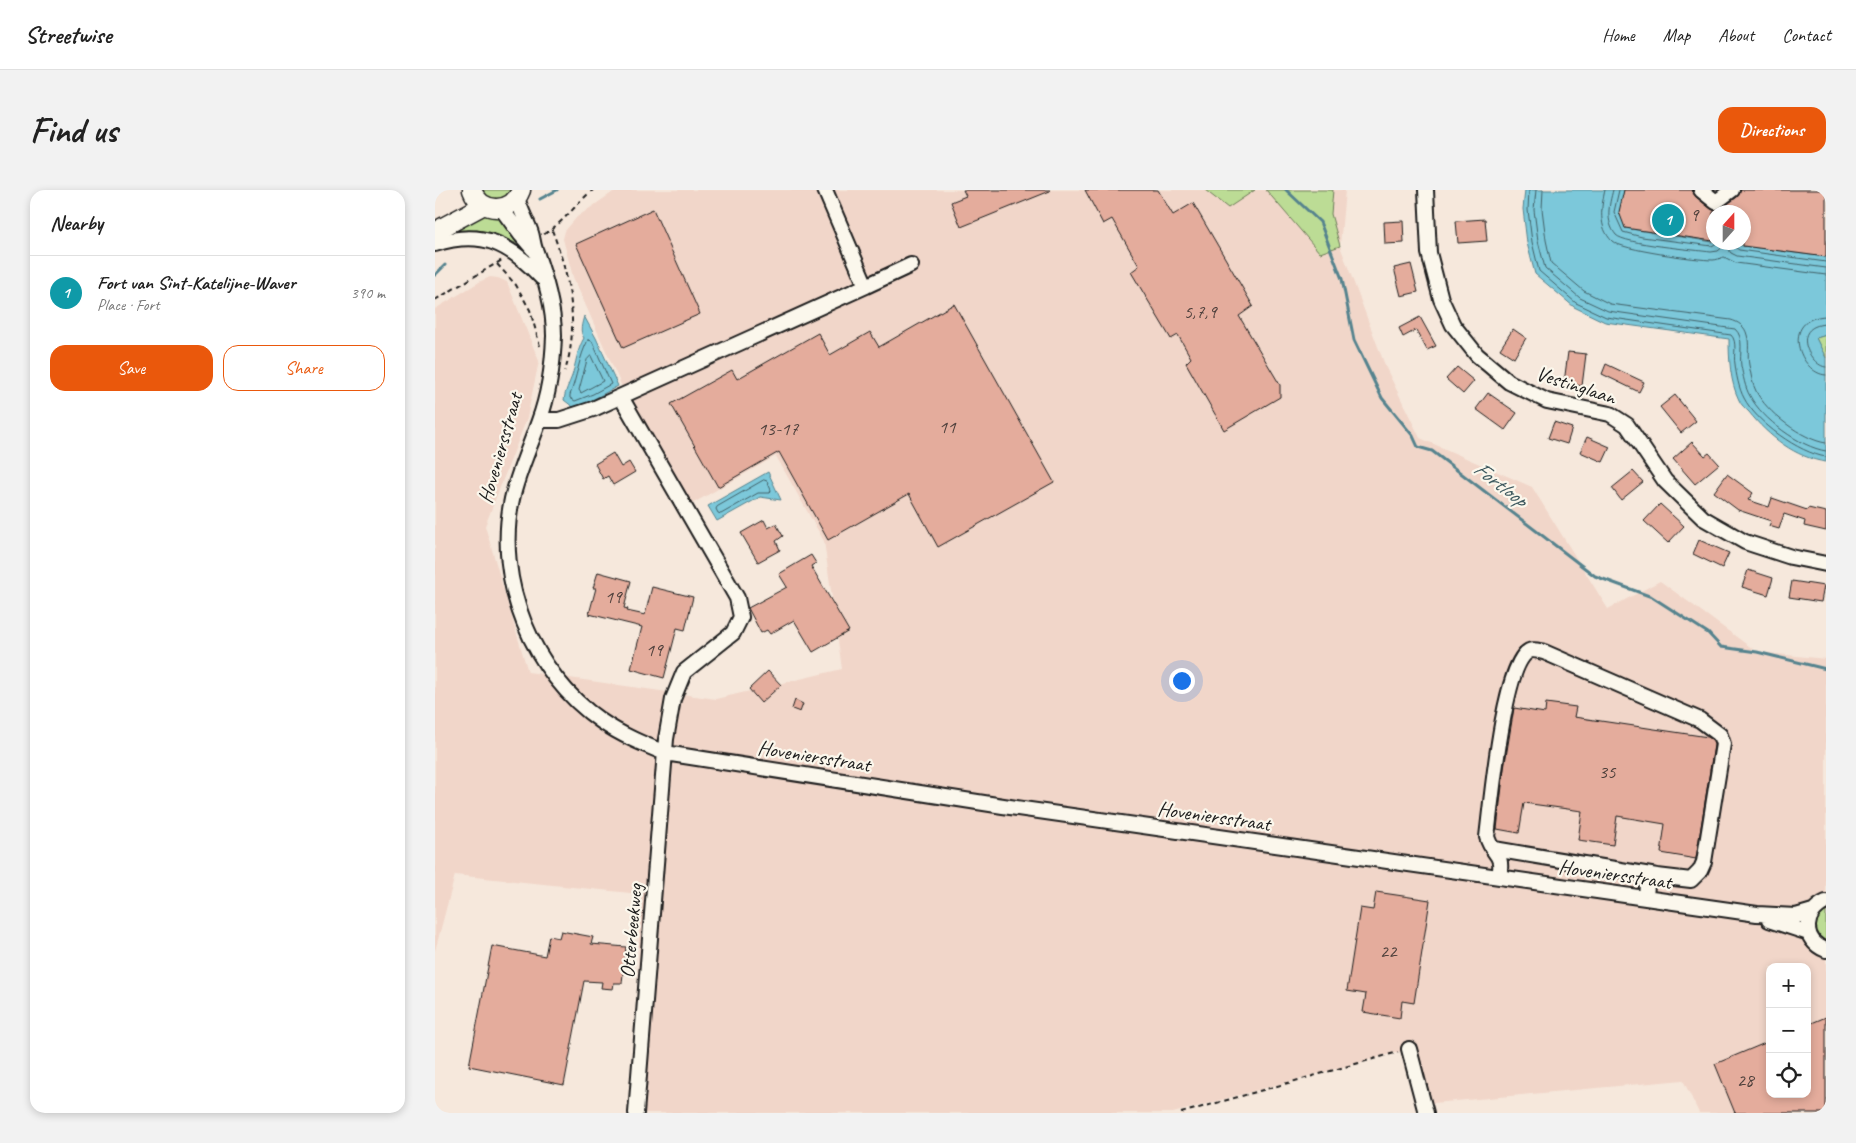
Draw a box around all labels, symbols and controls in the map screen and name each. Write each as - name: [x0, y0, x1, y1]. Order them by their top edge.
- text: Streetwise: [25, 20, 111, 50]
- text: Home: [1602, 24, 1635, 46]
- text: Map: [1663, 24, 1690, 46]
- text: About: [1718, 24, 1754, 46]
- text: Contact: [1782, 24, 1831, 46]
- button: Directions: [1718, 107, 1826, 153]
- text: Find us: [30, 108, 117, 153]
- pin: 1: [1652, 201, 1684, 239]
- house number: 9: [1690, 203, 1700, 227]
- north arrow: [1706, 205, 1751, 250]
- text: Nearby: [50, 210, 103, 236]
- text: Fort van Sint-Katelijne-Waver: [97, 271, 295, 295]
- text: 1: [62, 283, 70, 303]
- text: 390 m: [351, 283, 385, 303]
- text: Place · Fort: [97, 295, 159, 315]
- house number: 5,7,9: [1183, 300, 1218, 324]
- button: Save: [50, 345, 213, 391]
- button: Share: [223, 345, 385, 391]
- street label: Vestinglaan: [1533, 360, 1621, 411]
- street label: Hoveniersstraat: [472, 388, 529, 506]
- house number: 11: [938, 415, 957, 439]
- house number: 13-17: [758, 417, 800, 441]
- water label: Fortloop: [1468, 455, 1535, 515]
- house number: 19: [604, 585, 623, 609]
- house number: 19: [645, 638, 664, 662]
- your location: [1169, 668, 1195, 694]
- street label: Hoveniersstraat: [756, 734, 874, 778]
- house number: 35: [1598, 760, 1617, 784]
- street label: Hoveniersstraat: [1156, 795, 1274, 837]
- street label: Hoveniersstraat: [1557, 853, 1675, 895]
- street label: Otterbeekweg: [614, 881, 648, 979]
- house number: 22: [1379, 939, 1398, 963]
- map controls: [1766, 963, 1811, 1098]
- button: +: [1766, 963, 1811, 1008]
- button: −: [1766, 1008, 1811, 1053]
- button: locate: [1766, 1053, 1811, 1098]
- house number: 28: [1736, 1068, 1756, 1092]

